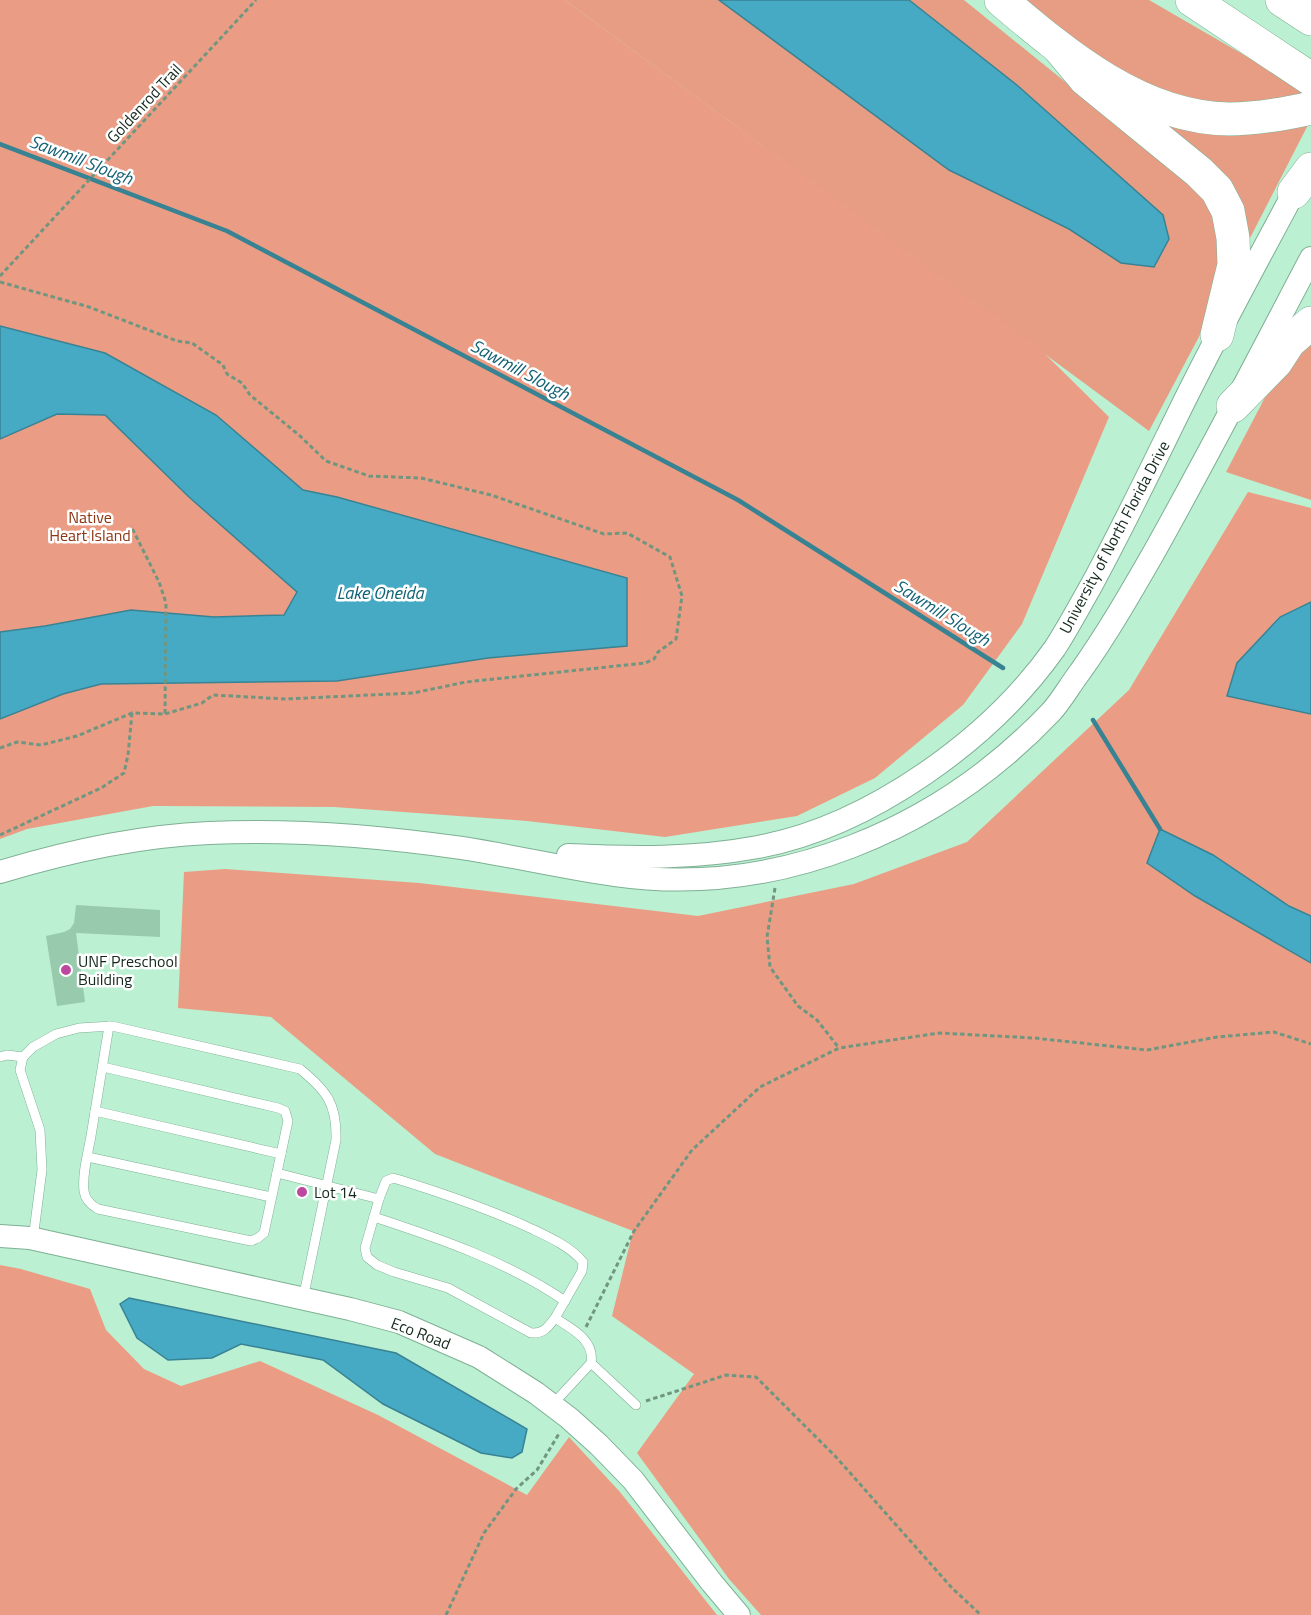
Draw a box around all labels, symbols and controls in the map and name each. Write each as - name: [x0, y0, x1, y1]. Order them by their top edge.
- street label: Goldenrod Trail: [101, 58, 187, 148]
- water label: Sawmill Slough: [26, 127, 138, 192]
- water label: Sawmill Slough: [466, 332, 575, 407]
- street label: University of North Florida Drive: [1053, 436, 1175, 638]
- park label: Native Heart Island: [49, 505, 131, 547]
- water label: Sawmill Slough: [889, 572, 996, 653]
- water label: Lake Oneida: [337, 579, 424, 606]
- place label: UNF Preschool Building: [78, 949, 178, 991]
- marker: UNF Preschool Building: [59, 963, 73, 977]
- place label: Lot 14: [314, 1180, 357, 1204]
- marker: Lot 14: [295, 1185, 309, 1199]
- street label: Eco Road: [388, 1311, 454, 1355]

